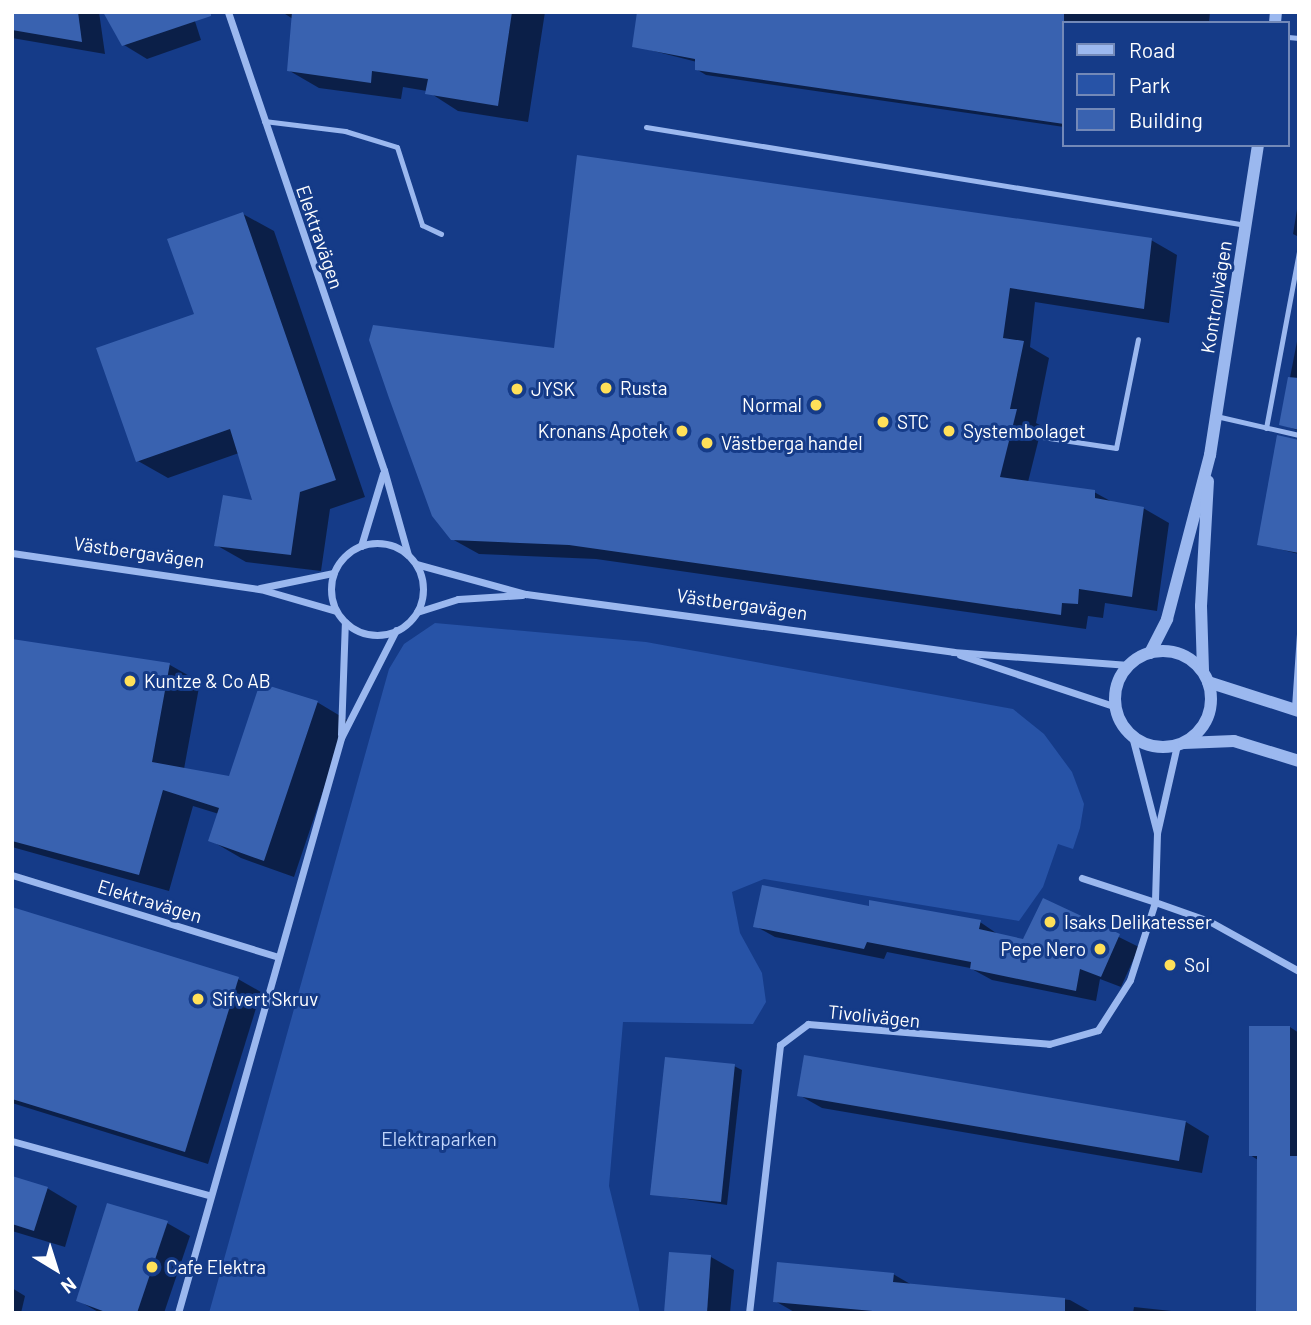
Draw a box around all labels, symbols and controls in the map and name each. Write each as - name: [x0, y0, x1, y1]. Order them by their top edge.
- legend: [1062, 21, 1290, 147]
- text: Road: [1129, 37, 1175, 62]
- text: Park: [1129, 72, 1170, 97]
- text: Building: [1129, 107, 1203, 132]
- street label: Elektravägen: [292, 182, 348, 292]
- street label: Kontrollvägen: [1196, 239, 1236, 355]
- place label: Rusta: [620, 377, 668, 399]
- place label: JYSK: [531, 378, 575, 400]
- marker: Rusta: [598, 380, 614, 396]
- marker: JYSK: [509, 381, 525, 397]
- place label: Normal: [742, 394, 802, 416]
- marker: Normal: [808, 397, 824, 413]
- place label: STC: [897, 411, 929, 433]
- marker: STC: [875, 414, 891, 430]
- place label: Kronans Apotek: [538, 420, 668, 442]
- place label: Systembolaget: [963, 420, 1086, 442]
- marker: Kronans Apotek: [674, 423, 690, 439]
- marker: Systembolaget: [941, 423, 957, 439]
- place label: Västberga handel: [721, 432, 863, 454]
- marker: Västberga handel: [699, 435, 715, 451]
- street label: Västbergavägen: [72, 532, 206, 572]
- street label: Västbergavägen: [675, 584, 809, 624]
- place label: Kuntze & Co AB: [144, 670, 271, 692]
- marker: Kuntze & Co AB: [122, 673, 138, 689]
- street label: Elektravägen: [95, 874, 205, 928]
- place label: Isaks Delikatesser: [1064, 911, 1212, 933]
- marker: Isaks Delikatesser: [1042, 914, 1058, 930]
- place label: Pepe Nero: [1001, 938, 1086, 960]
- marker: Pepe Nero: [1092, 941, 1108, 957]
- place label: Sol: [1184, 954, 1210, 976]
- marker: Sol: [1162, 957, 1178, 973]
- place label: Sifvert Skruv: [212, 988, 318, 1010]
- marker: Sifvert Skruv: [190, 991, 206, 1007]
- street label: Tivolivägen: [827, 1000, 921, 1032]
- park label: Elektraparken: [381, 1128, 497, 1150]
- north arrow: [21, 1234, 91, 1304]
- place label: Cafe Elektra: [166, 1256, 266, 1278]
- marker: Cafe Elektra: [144, 1259, 160, 1275]
- text: N: [57, 1273, 81, 1299]

